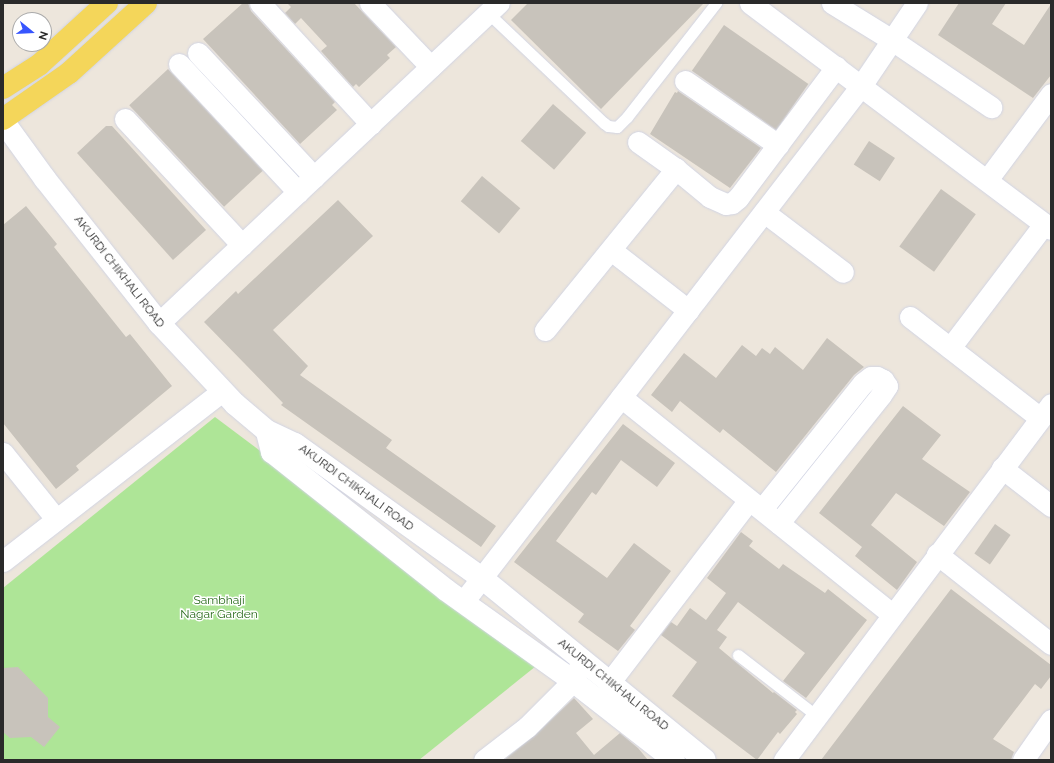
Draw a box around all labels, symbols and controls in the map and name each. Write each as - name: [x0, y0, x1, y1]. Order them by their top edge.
- north arrow: [12, 12, 52, 52]
- text: N: [35, 30, 50, 42]
- street label: AKURDI CHIKHALI ROAD: [71, 213, 167, 331]
- street label: AKURDI CHIKHALI ROAD: [296, 442, 416, 534]
- park label: Sambhaji Nagar Garden: [180, 594, 258, 622]
- street label: AKURDI CHIKHALI ROAD: [555, 636, 671, 734]

